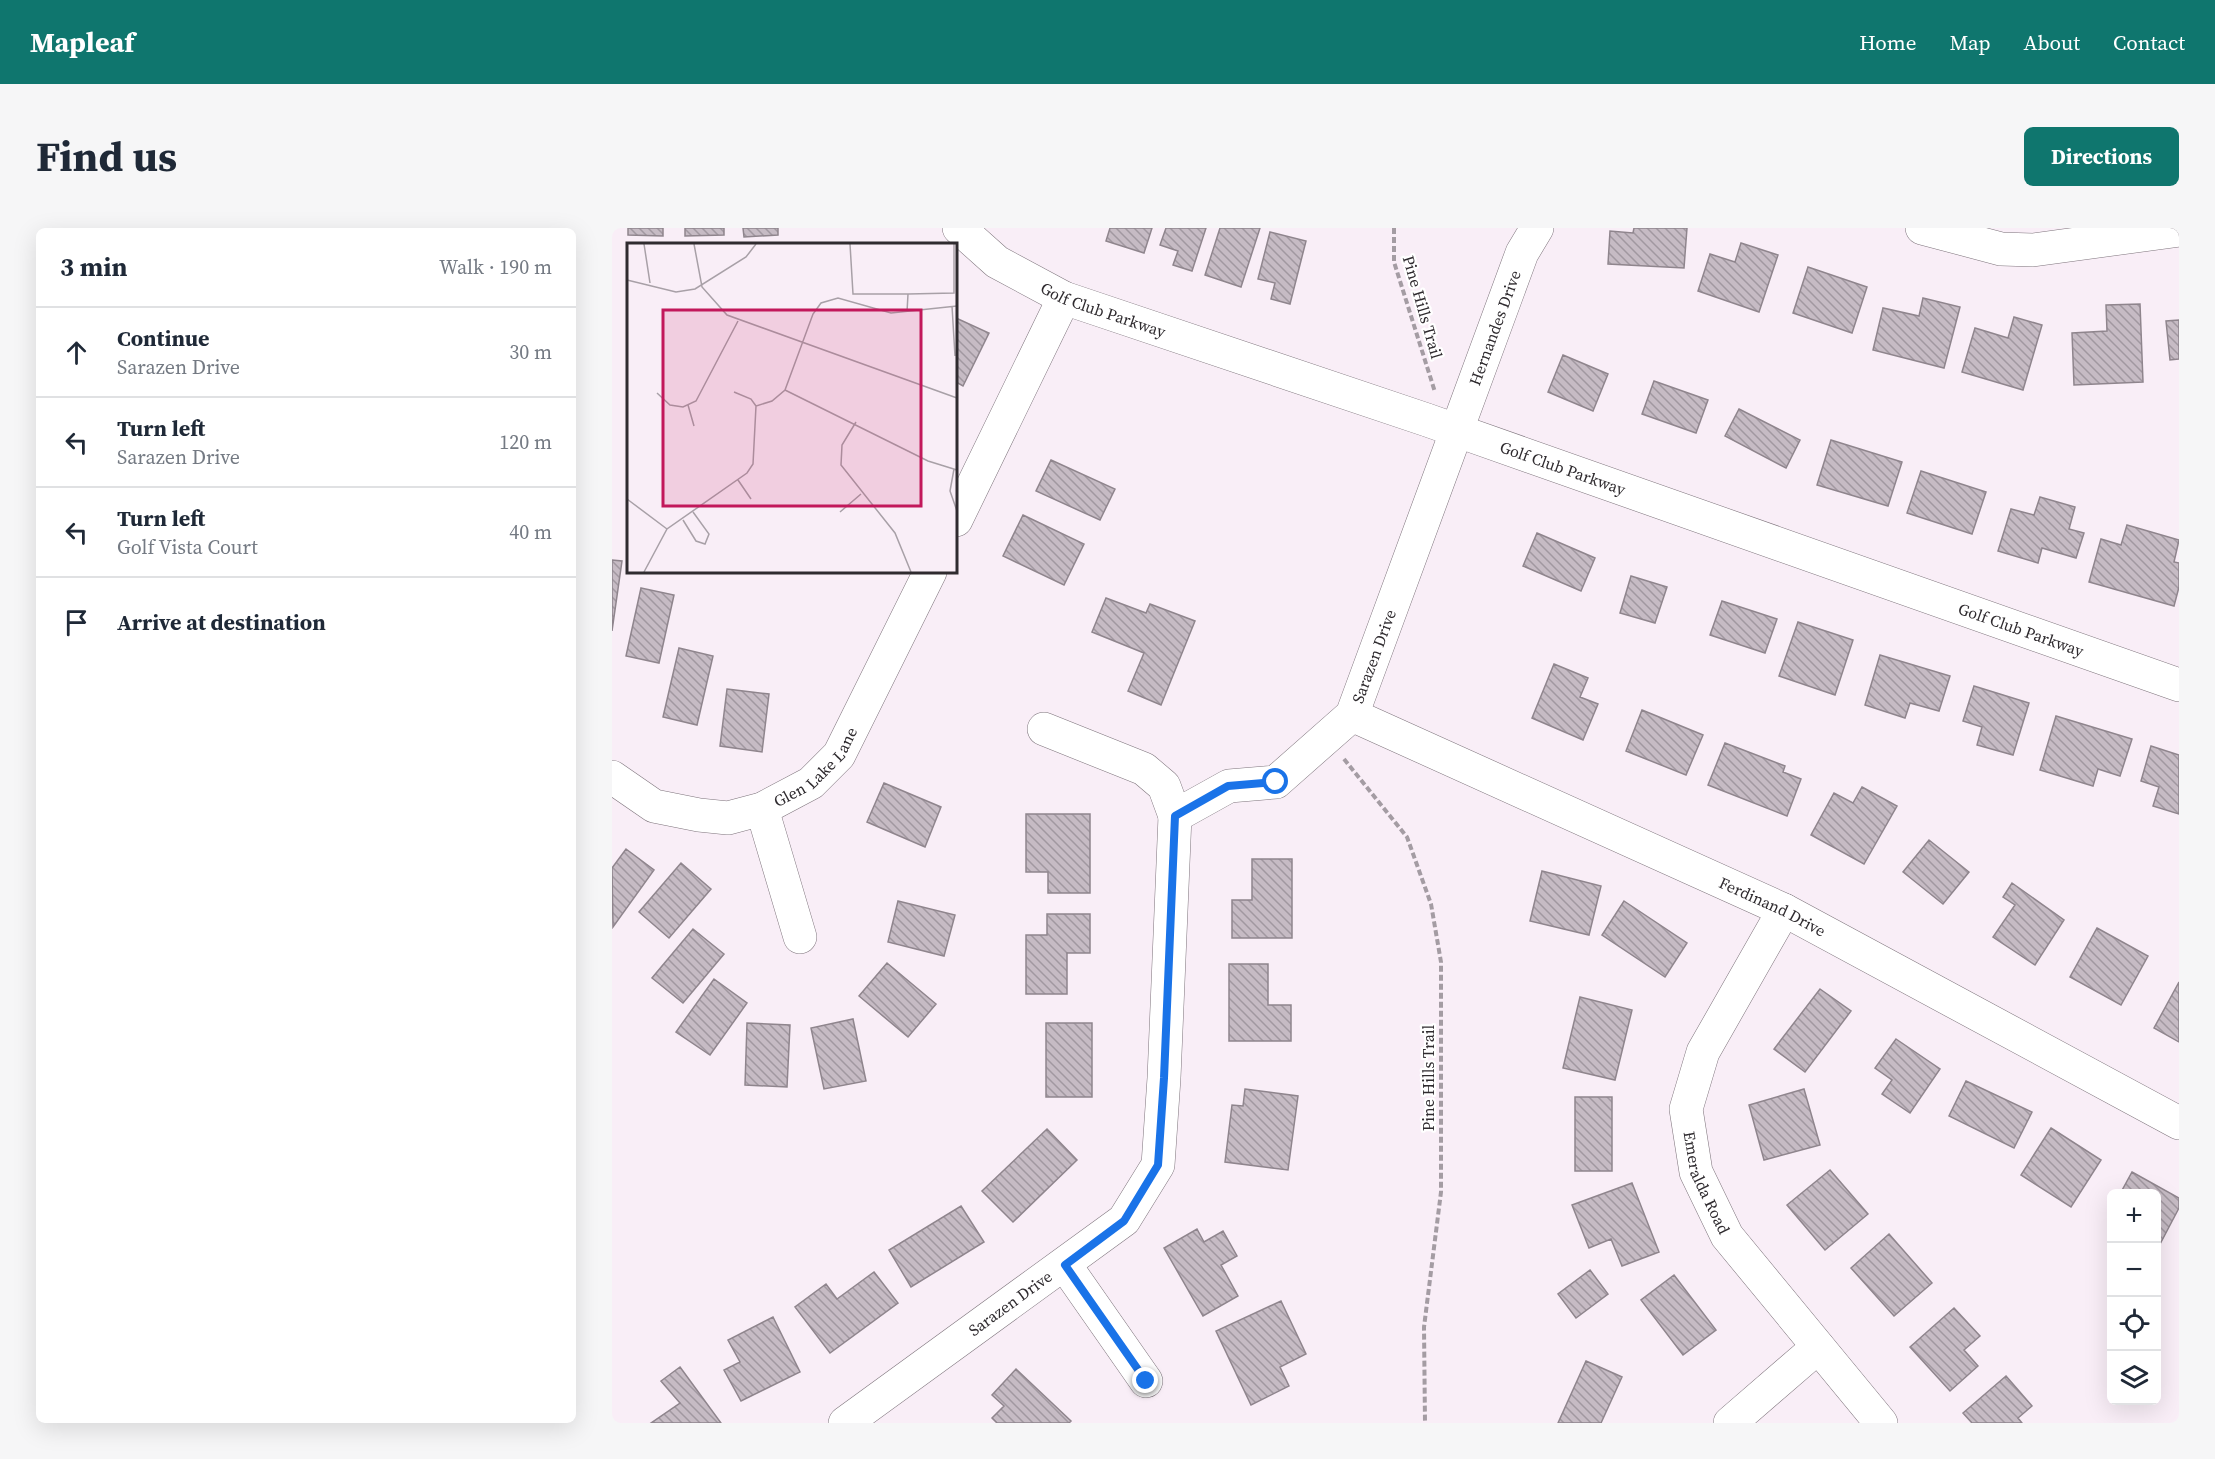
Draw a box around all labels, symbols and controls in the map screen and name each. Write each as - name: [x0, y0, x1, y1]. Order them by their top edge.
- text: Mapleaf: [30, 23, 134, 61]
- text: Home: [1859, 28, 1917, 57]
- text: Map: [1950, 28, 1991, 57]
- text: About: [2024, 28, 2080, 57]
- text: Contact: [2113, 28, 2185, 57]
- text: Find us: [36, 127, 177, 185]
- button: Directions: [2024, 127, 2179, 186]
- inset map: [627, 243, 957, 573]
- text: 3 min: [60, 249, 127, 285]
- text: Walk · 190 m: [439, 253, 552, 281]
- street label: Pine Hills Trail: [1398, 253, 1448, 362]
- street label: Hernandes Drive: [1463, 267, 1526, 388]
- street label: Golf Club Parkway: [1037, 277, 1170, 343]
- text: Continue: [117, 323, 210, 353]
- icon: ahead: [60, 336, 93, 369]
- text: 30 m: [509, 338, 552, 366]
- text: Sarazen Drive: [117, 353, 240, 381]
- text: Turn left: [117, 413, 205, 443]
- icon: left: [60, 426, 93, 459]
- text: 120 m: [499, 428, 552, 456]
- street label: Golf Club Parkway: [1497, 436, 1629, 500]
- text: Sarazen Drive: [117, 443, 240, 471]
- text: Turn left: [117, 503, 205, 533]
- icon: left: [60, 516, 93, 549]
- text: 40 m: [509, 518, 552, 546]
- text: Golf Vista Court: [117, 533, 258, 561]
- street label: Golf Club Parkway: [1955, 597, 2088, 662]
- icon: arrive: [60, 606, 93, 639]
- street label: Sarazen Drive: [1346, 606, 1401, 706]
- text: Arrive at destination: [117, 607, 326, 637]
- street label: Glen Lake Lane: [769, 723, 862, 812]
- route start: [1262, 768, 1288, 794]
- street label: Ferdinand Drive: [1716, 871, 1830, 942]
- street label: Pine Hills Trail: [1417, 1024, 1439, 1131]
- street label: Emeralda Road: [1679, 1130, 1735, 1238]
- map controls: [2107, 1189, 2161, 1405]
- button: +: [2107, 1189, 2161, 1243]
- button: −: [2107, 1243, 2161, 1297]
- street label: Sarazen Drive: [964, 1265, 1056, 1341]
- button: locate: [2107, 1297, 2161, 1351]
- button: layers: [2107, 1351, 2161, 1405]
- route end: [1132, 1367, 1158, 1393]

